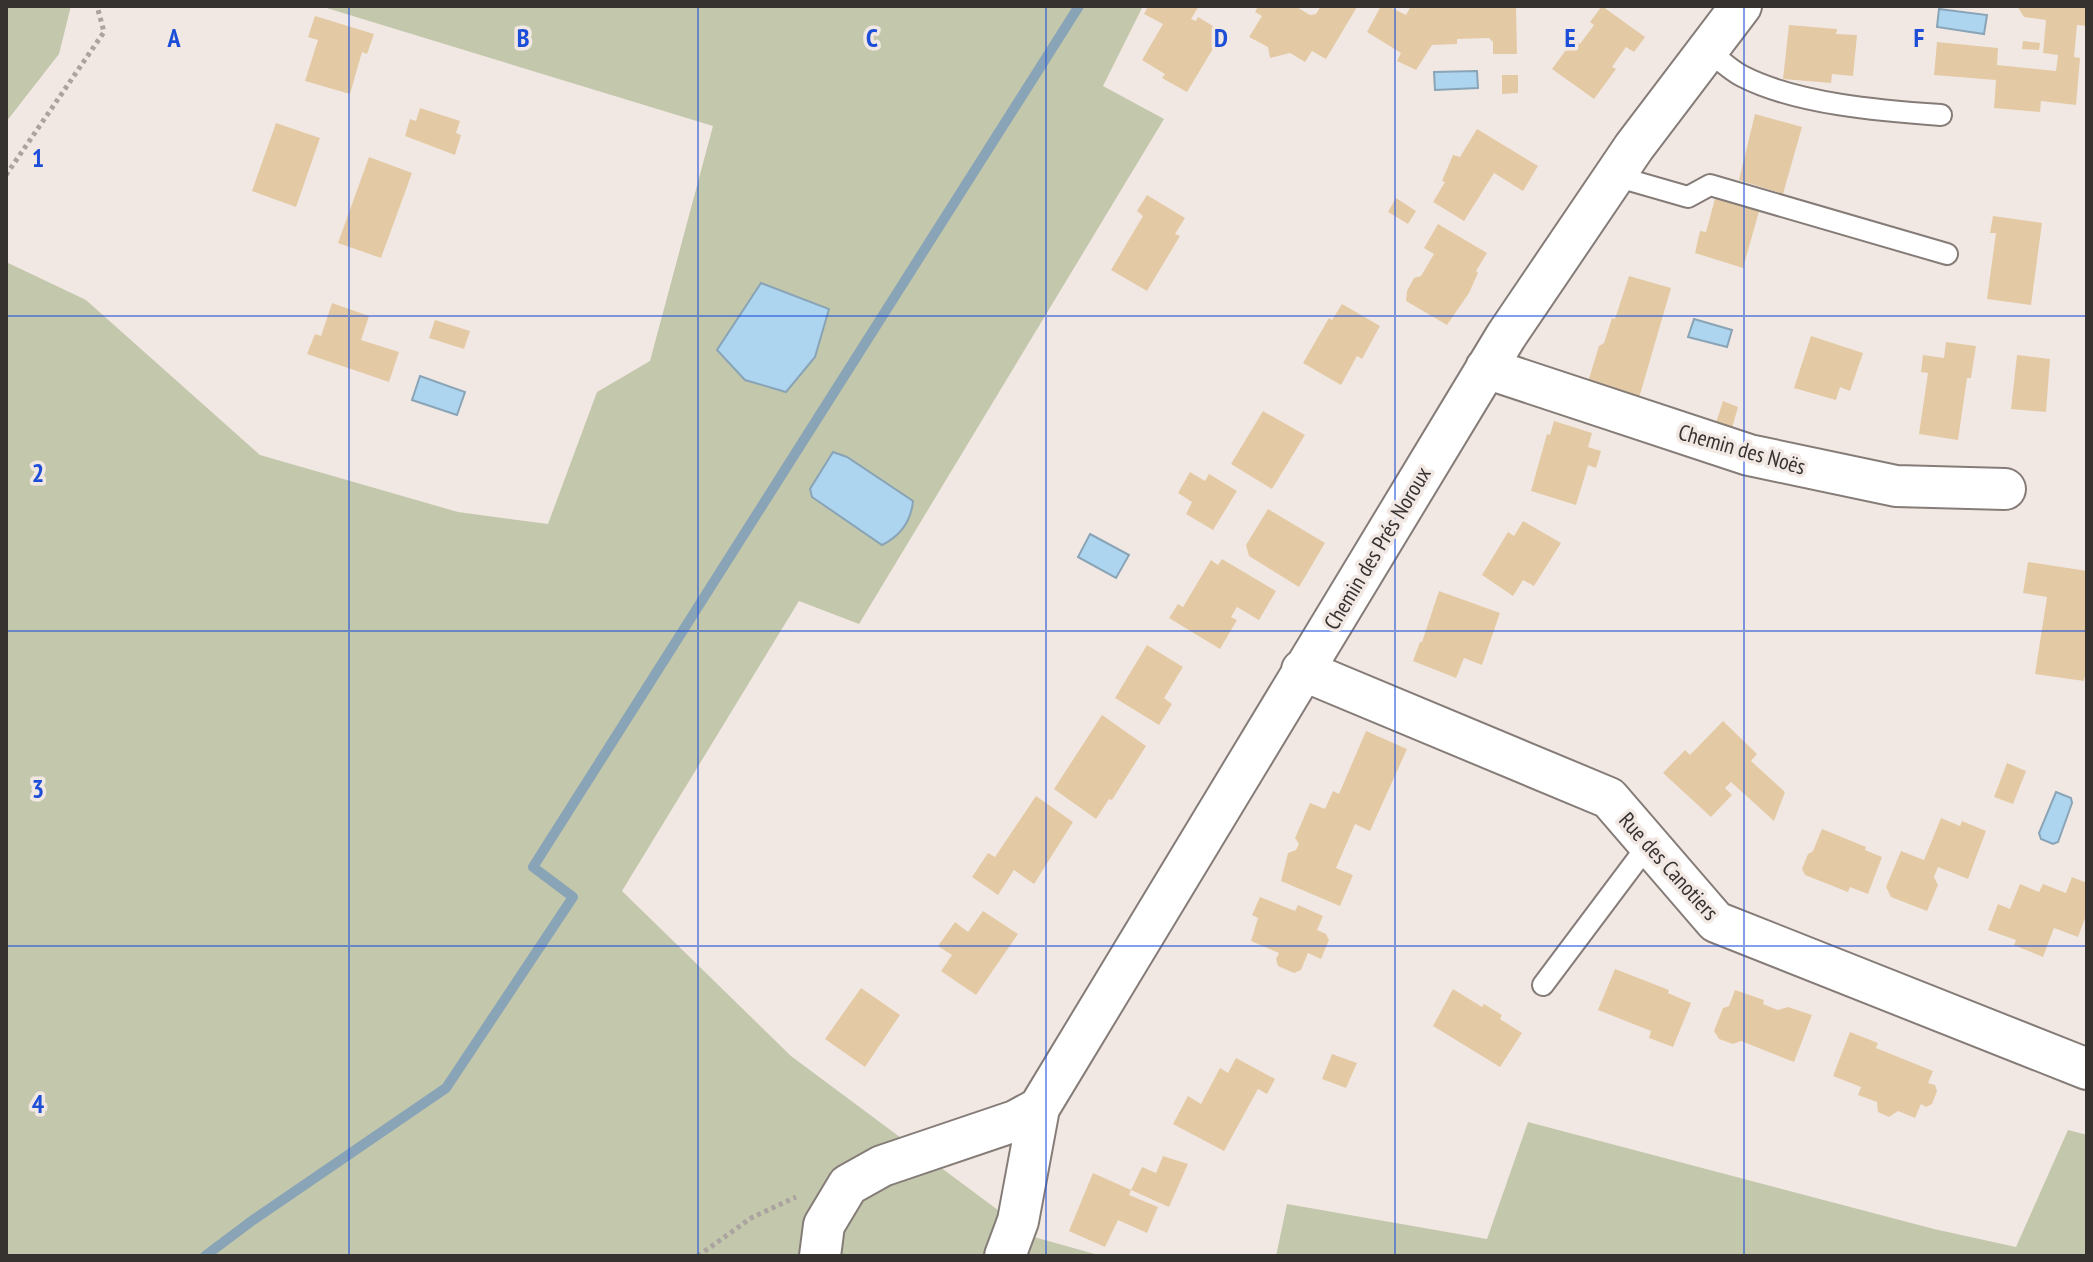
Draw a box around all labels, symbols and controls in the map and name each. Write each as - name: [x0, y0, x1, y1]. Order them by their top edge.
- text: A: [166, 21, 181, 54]
- text: B: [517, 21, 530, 54]
- text: C: [866, 21, 878, 54]
- text: D: [1214, 21, 1228, 54]
- text: E: [1564, 21, 1576, 54]
- text: F: [1914, 21, 1925, 54]
- text: 1: [32, 141, 44, 174]
- street label: Chemin des Noës: [1675, 418, 1809, 480]
- text: 2: [32, 456, 44, 489]
- street label: Chemin des Prés Noroux: [1317, 462, 1437, 634]
- text: 3: [32, 772, 44, 805]
- street label: Rue des Canotiers: [1613, 806, 1725, 926]
- text: 4: [32, 1087, 45, 1120]

